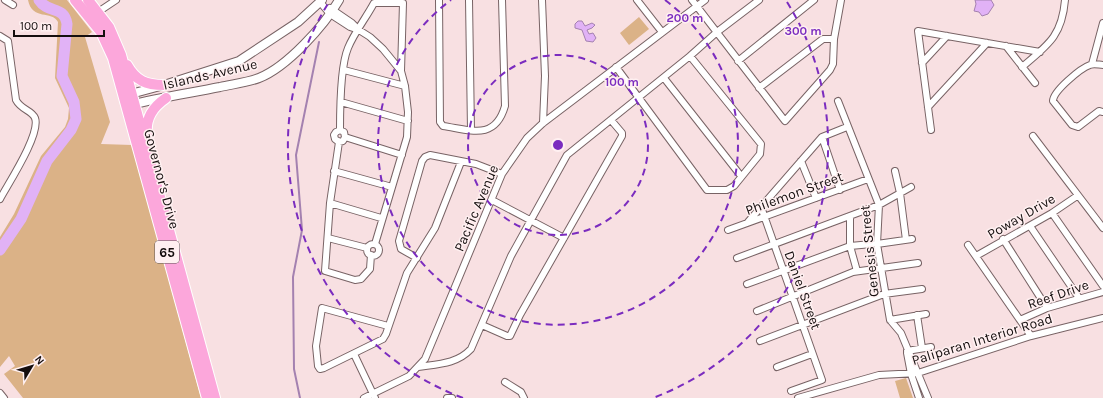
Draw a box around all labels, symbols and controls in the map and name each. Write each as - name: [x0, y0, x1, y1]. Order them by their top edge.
- text: 200 m: [667, 11, 703, 25]
- scale bar: [14, 12, 104, 38]
- text: 100 m: [20, 19, 52, 33]
- text: 300 m: [784, 24, 822, 38]
- street label: Islands Avenue: [161, 55, 259, 94]
- text: 100 m: [605, 75, 639, 89]
- street label: Governor's Drive: [140, 127, 183, 231]
- centre of rings: [551, 138, 565, 152]
- street label: Pacific Avenue: [451, 162, 502, 254]
- street label: Philemon Street: [743, 168, 845, 219]
- street label: Poway Drive: [984, 190, 1058, 243]
- street label: Genesis Street: [856, 204, 883, 298]
- road number: 65: [155, 241, 179, 263]
- street label: Daniel Street: [780, 249, 825, 332]
- street label: Reef Drive: [1025, 276, 1091, 313]
- street label: Paliparan Interior Road: [910, 310, 1055, 369]
- north arrow: [12, 346, 52, 386]
- text: N: [32, 353, 47, 367]

